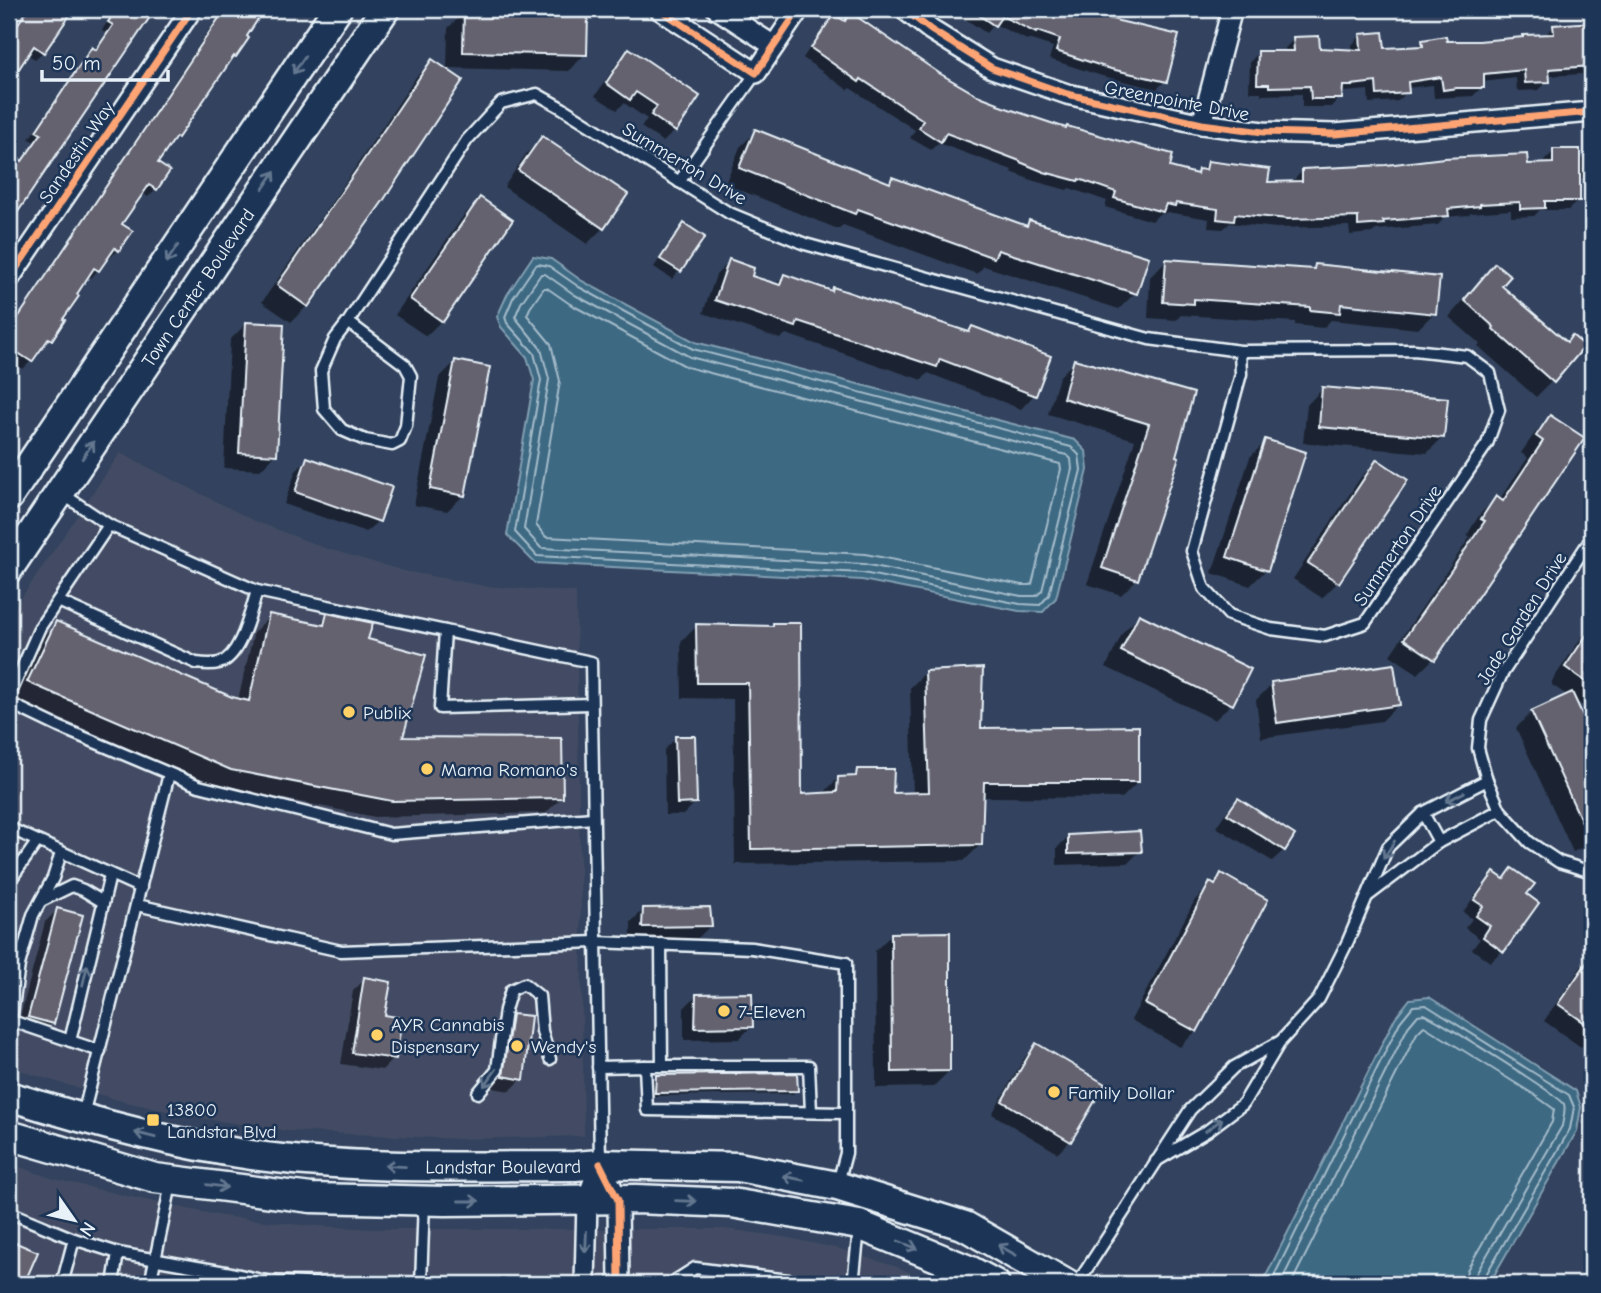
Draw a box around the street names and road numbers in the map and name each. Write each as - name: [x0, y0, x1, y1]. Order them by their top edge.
- street label: Greenpointe Drive: [1103, 76, 1251, 126]
- street label: Sandestin Way: [35, 97, 119, 208]
- street label: Summerton Drive: [618, 118, 751, 210]
- street label: Town Center Boulevard: [137, 205, 260, 371]
- street label: Summerton Drive: [1349, 481, 1446, 610]
- street label: Jade Garden Drive: [1472, 548, 1571, 689]
- street label: Landstar Boulevard: [425, 1156, 582, 1178]

